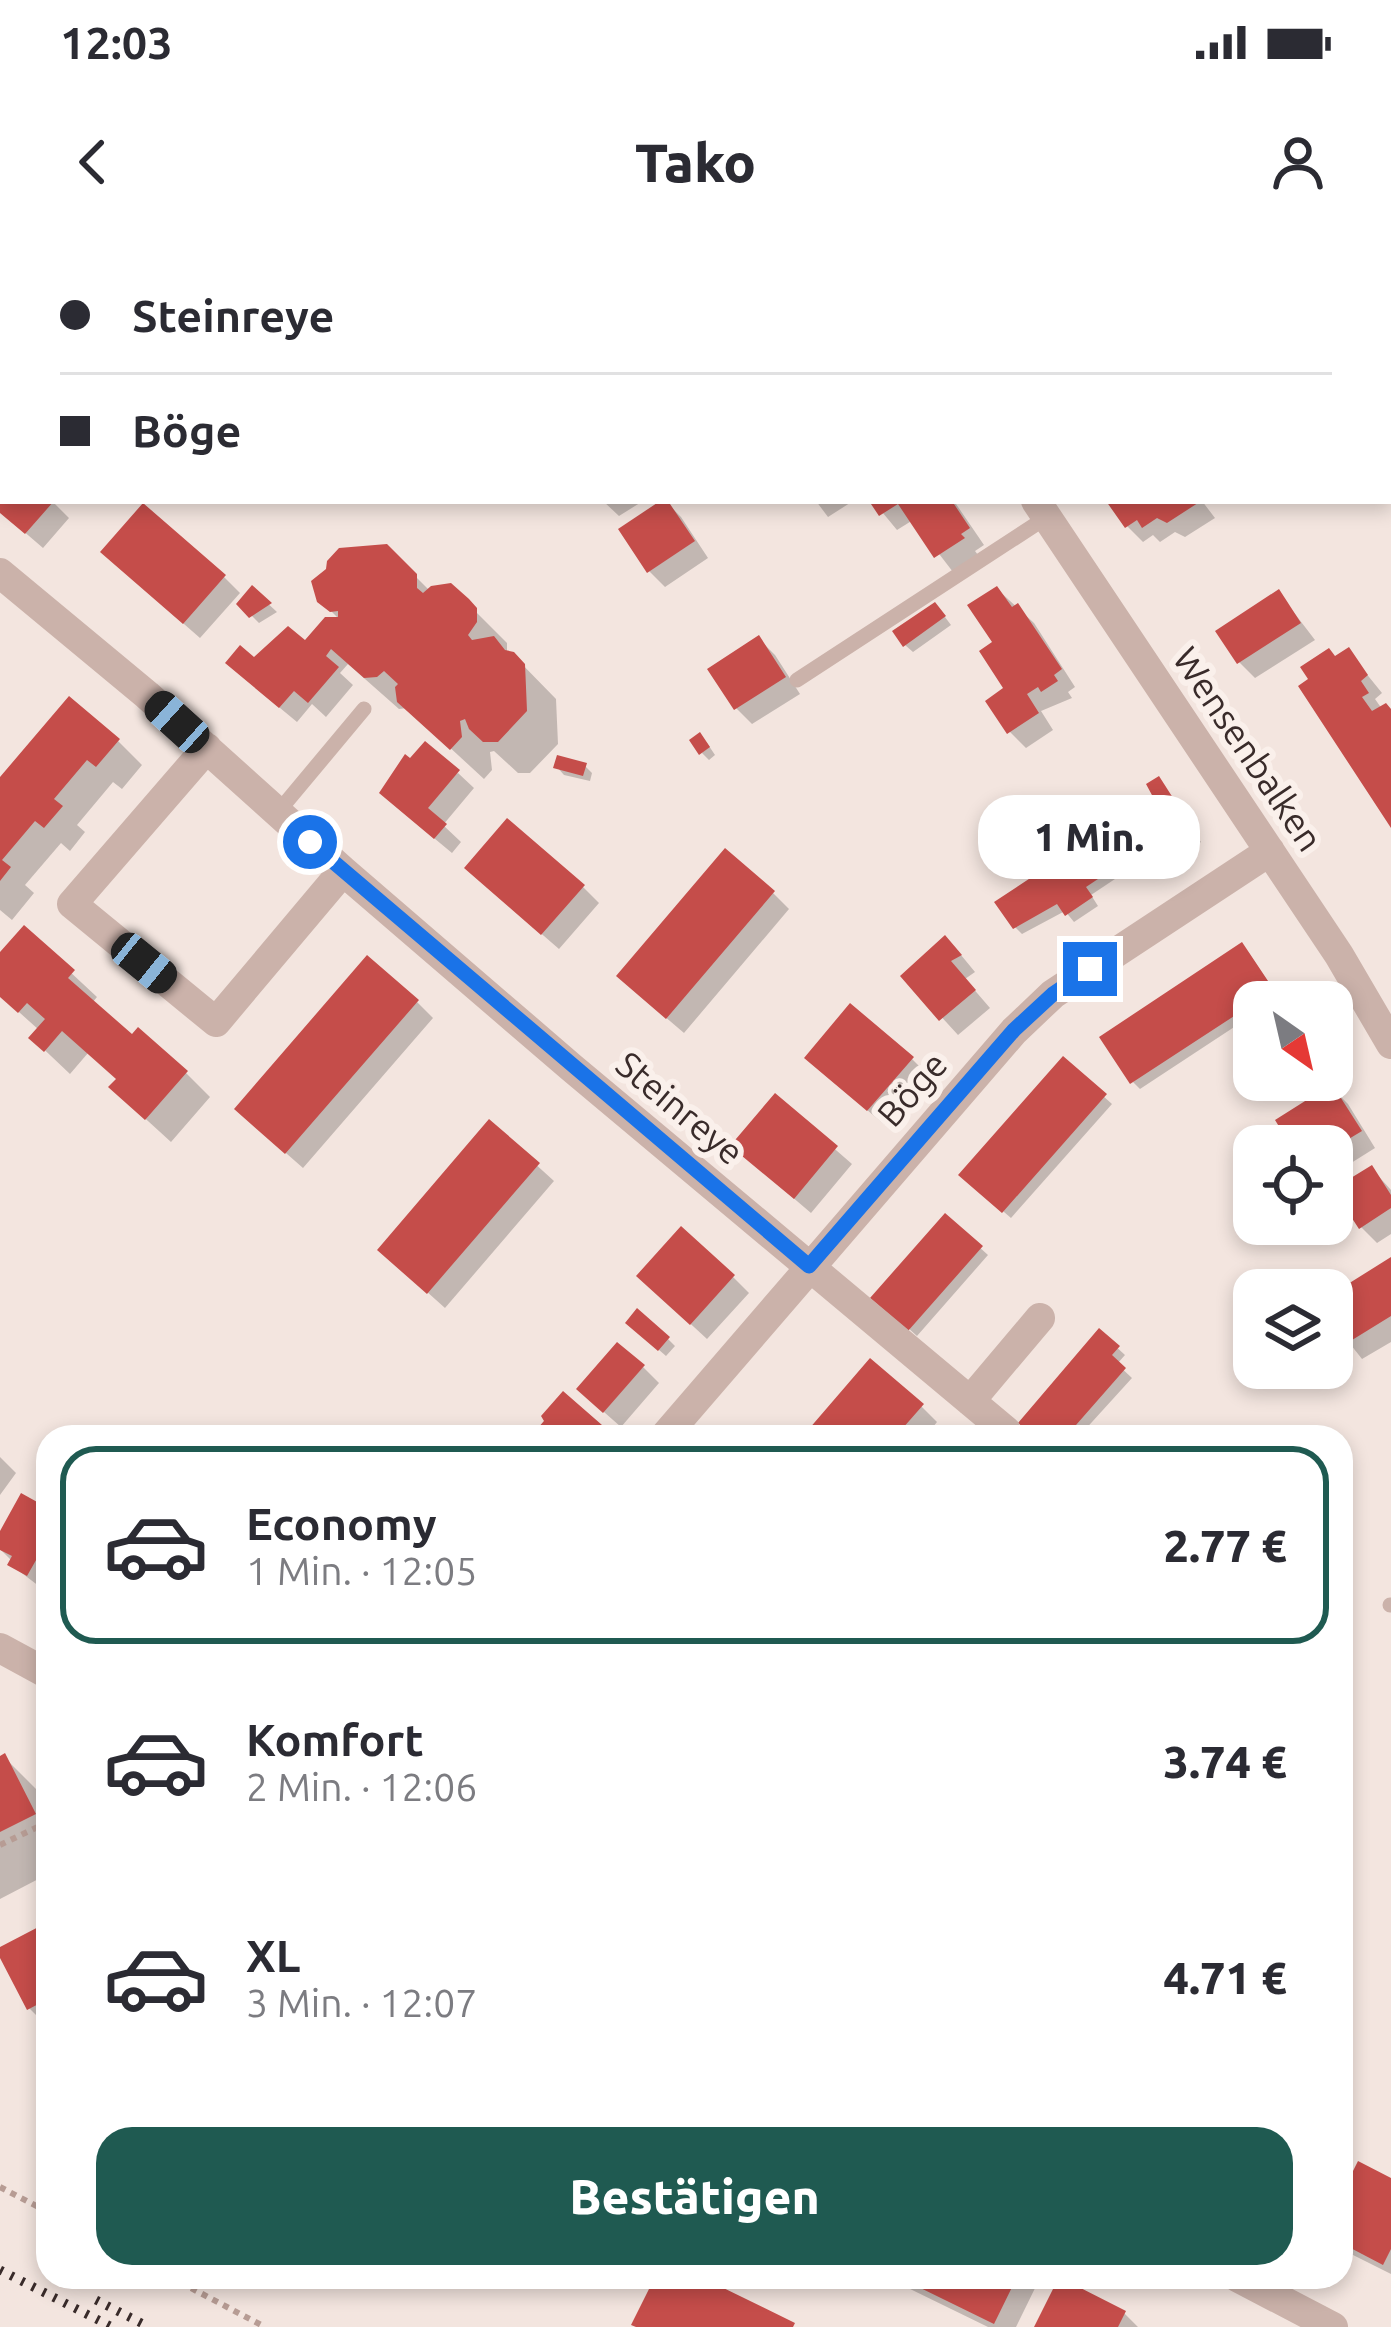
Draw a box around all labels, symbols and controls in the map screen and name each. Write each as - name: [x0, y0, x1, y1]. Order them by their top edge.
- text: 12:03: [60, 17, 173, 68]
- icon: back: [60, 129, 126, 195]
- icon: person: [1265, 129, 1331, 195]
- text: Tako: [635, 132, 756, 192]
- text: Steinreye: [132, 290, 334, 341]
- text: Böge: [132, 405, 241, 456]
- street label: Wensenbalken: [1165, 639, 1331, 858]
- car: [138, 685, 216, 759]
- callout: 1 Min.: [979, 795, 1201, 879]
- route start: [283, 815, 337, 869]
- text: 1 Min.: [1034, 815, 1144, 858]
- car: [105, 926, 183, 1000]
- route end: [1063, 942, 1117, 996]
- north arrow: [1233, 981, 1353, 1101]
- map controls: [1233, 981, 1353, 1389]
- street label: Steinreye: [609, 1043, 752, 1172]
- street label: Böge: [868, 1043, 955, 1134]
- button: locate: [1233, 1125, 1353, 1245]
- button: layers: [1233, 1269, 1353, 1389]
- icon: car: [102, 1491, 210, 1599]
- text: Economy: [246, 1498, 437, 1549]
- text: 2.77 €: [1164, 1520, 1287, 1571]
- text: 1 Min. · 12:05: [246, 1549, 477, 1592]
- icon: car: [102, 1707, 210, 1815]
- text: Komfort: [246, 1714, 424, 1765]
- text: 3.74 €: [1164, 1736, 1287, 1787]
- text: 2 Min. · 12:06: [246, 1765, 477, 1808]
- icon: car: [102, 1923, 210, 2031]
- text: XL: [246, 1930, 300, 1981]
- text: 4.71 €: [1164, 1952, 1287, 2003]
- text: 3 Min. · 12:07: [246, 1981, 477, 2024]
- button: Bestätigen: [96, 2127, 1293, 2265]

